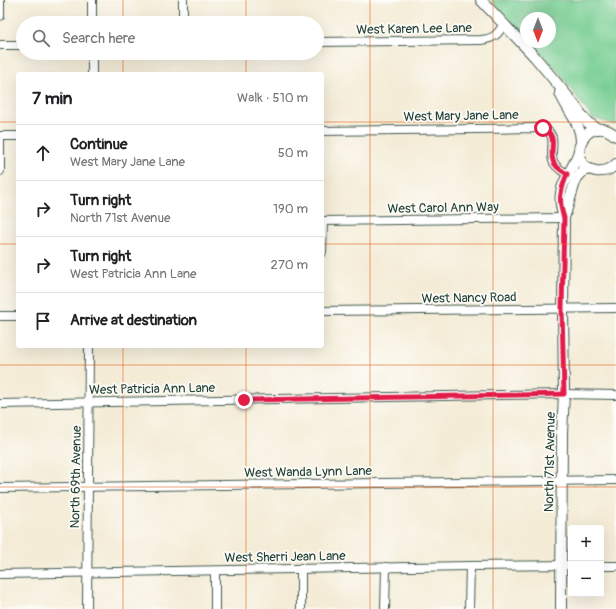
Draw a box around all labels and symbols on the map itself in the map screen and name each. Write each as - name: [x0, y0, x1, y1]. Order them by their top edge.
- north arrow: [520, 12, 556, 48]
- street label: West Karen Lee Lane: [356, 20, 473, 38]
- street label: West Mary Jane Lane: [403, 107, 519, 125]
- route start: [534, 119, 552, 137]
- street label: West Carol Ann Way: [387, 199, 499, 217]
- street label: West Nancy Road: [421, 289, 517, 307]
- street label: West Patricia Ann Lane: [89, 380, 216, 398]
- route end: [235, 391, 253, 409]
- street label: North 71st Avenue: [541, 411, 559, 512]
- street label: North 69th Avenue: [67, 425, 85, 529]
- street label: West Wanda Lynn Lane: [244, 463, 373, 481]
- street label: West Sherri Jean Lane: [224, 548, 346, 566]

